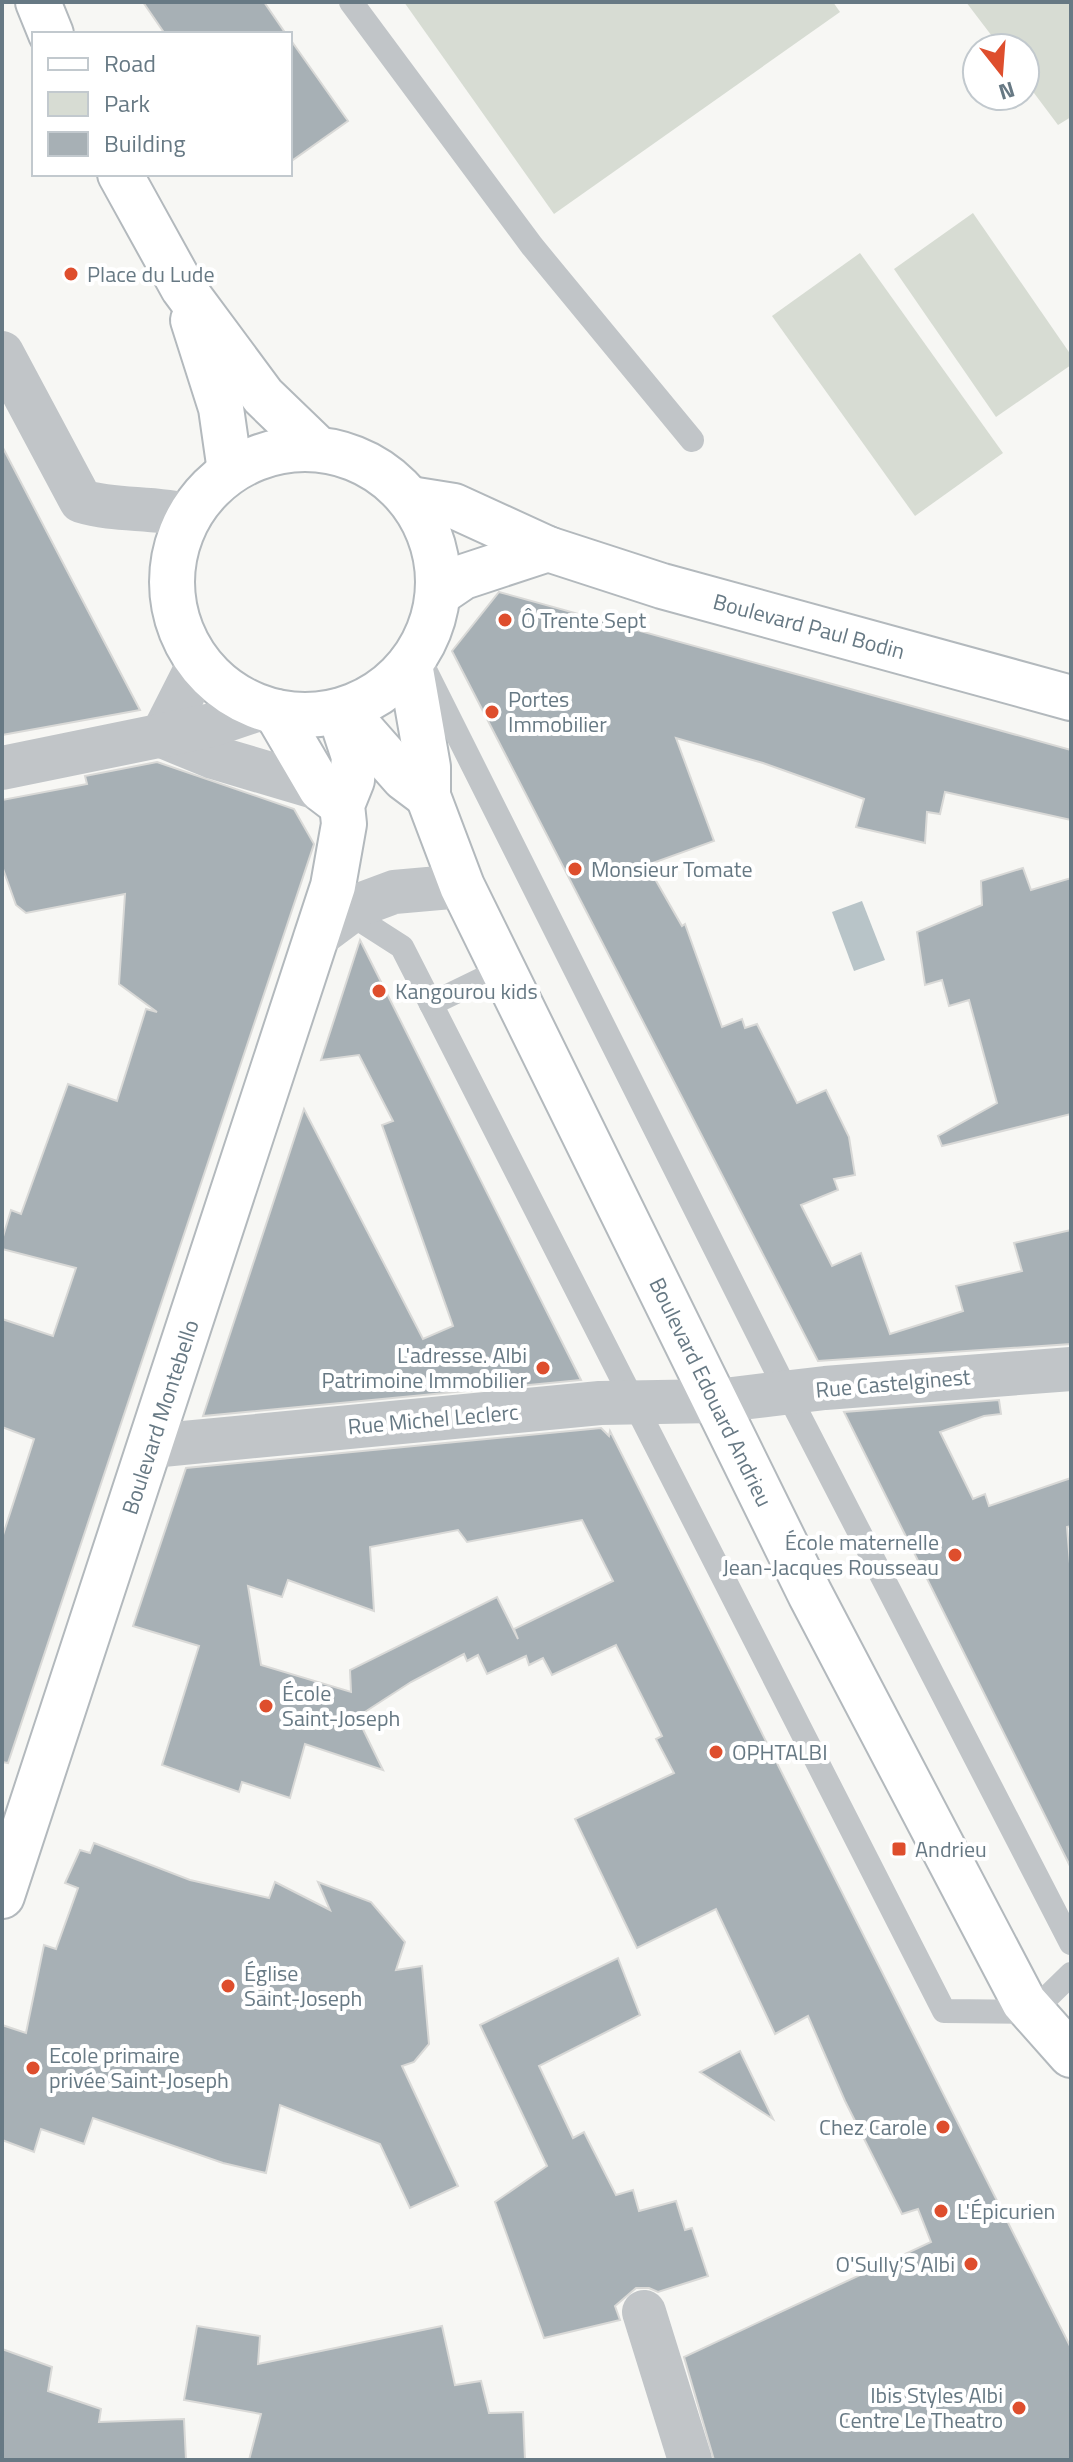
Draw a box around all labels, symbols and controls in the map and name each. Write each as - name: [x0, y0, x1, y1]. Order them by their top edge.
- legend: [32, 32, 292, 176]
- north arrow: [961, 32, 1041, 112]
- text: Road: [104, 45, 156, 81]
- text: N: [995, 73, 1019, 110]
- text: Park: [104, 85, 150, 121]
- text: Building: [104, 125, 186, 161]
- place label: Place du Lude: [87, 257, 215, 291]
- marker: Place du Lude: [62, 265, 80, 283]
- street label: Boulevard Paul Bodin: [709, 584, 909, 668]
- place label: Ô Trente Sept: [521, 603, 647, 637]
- marker: Ô Trente Sept: [496, 611, 514, 629]
- place label: Portes Immobilier: [508, 682, 607, 741]
- marker: Portes Immobilier: [483, 703, 501, 721]
- place label: Monsieur Tomate: [591, 852, 753, 886]
- marker: Monsieur Tomate: [566, 860, 584, 878]
- place label: Kangourou kids: [395, 974, 538, 1008]
- marker: Kangourou kids: [370, 982, 388, 1000]
- street label: Boulevard Edouard Andrieu: [641, 1271, 781, 1513]
- street label: Boulevard Montebello: [112, 1315, 208, 1519]
- place label: L'adresse. Albi Patrimoine Immobilier: [321, 1338, 527, 1397]
- marker: L'adresse. Albi Patrimoine Immobilier: [534, 1359, 552, 1377]
- street label: Rue Castelginest: [814, 1359, 972, 1407]
- street label: Rue Michel Leclerc: [346, 1395, 520, 1443]
- place label: École maternelle Jean-Jacques Rousseau: [723, 1525, 939, 1584]
- marker: École maternelle Jean-Jacques Rousseau: [946, 1546, 964, 1564]
- place label: École Saint-Joseph: [282, 1676, 400, 1735]
- marker: École Saint-Joseph: [257, 1697, 275, 1715]
- place label: OPHTALBI: [732, 1735, 828, 1769]
- marker: OPHTALBI: [707, 1743, 725, 1761]
- place label: Andrieu: [915, 1832, 987, 1866]
- marker: Andrieu: [890, 1840, 908, 1858]
- place label: Église Saint-Joseph: [244, 1956, 362, 2015]
- marker: Église Saint-Joseph: [219, 1977, 237, 1995]
- place label: Ecole primaire privée Saint-Joseph: [49, 2038, 229, 2097]
- marker: Ecole primaire privée Saint-Joseph: [24, 2059, 42, 2077]
- place label: Chez Carole: [819, 2110, 927, 2144]
- marker: Chez Carole: [934, 2118, 952, 2136]
- place label: L'Épicurien: [957, 2194, 1055, 2228]
- marker: L'Épicurien: [932, 2202, 950, 2220]
- place label: O'Sully'S Albi: [836, 2247, 955, 2281]
- marker: O'Sully'S Albi: [962, 2255, 980, 2273]
- place label: Ibis Styles Albi Centre Le Theatro: [839, 2378, 1003, 2437]
- marker: Ibis Styles Albi Centre Le Theatro: [1010, 2399, 1028, 2417]

